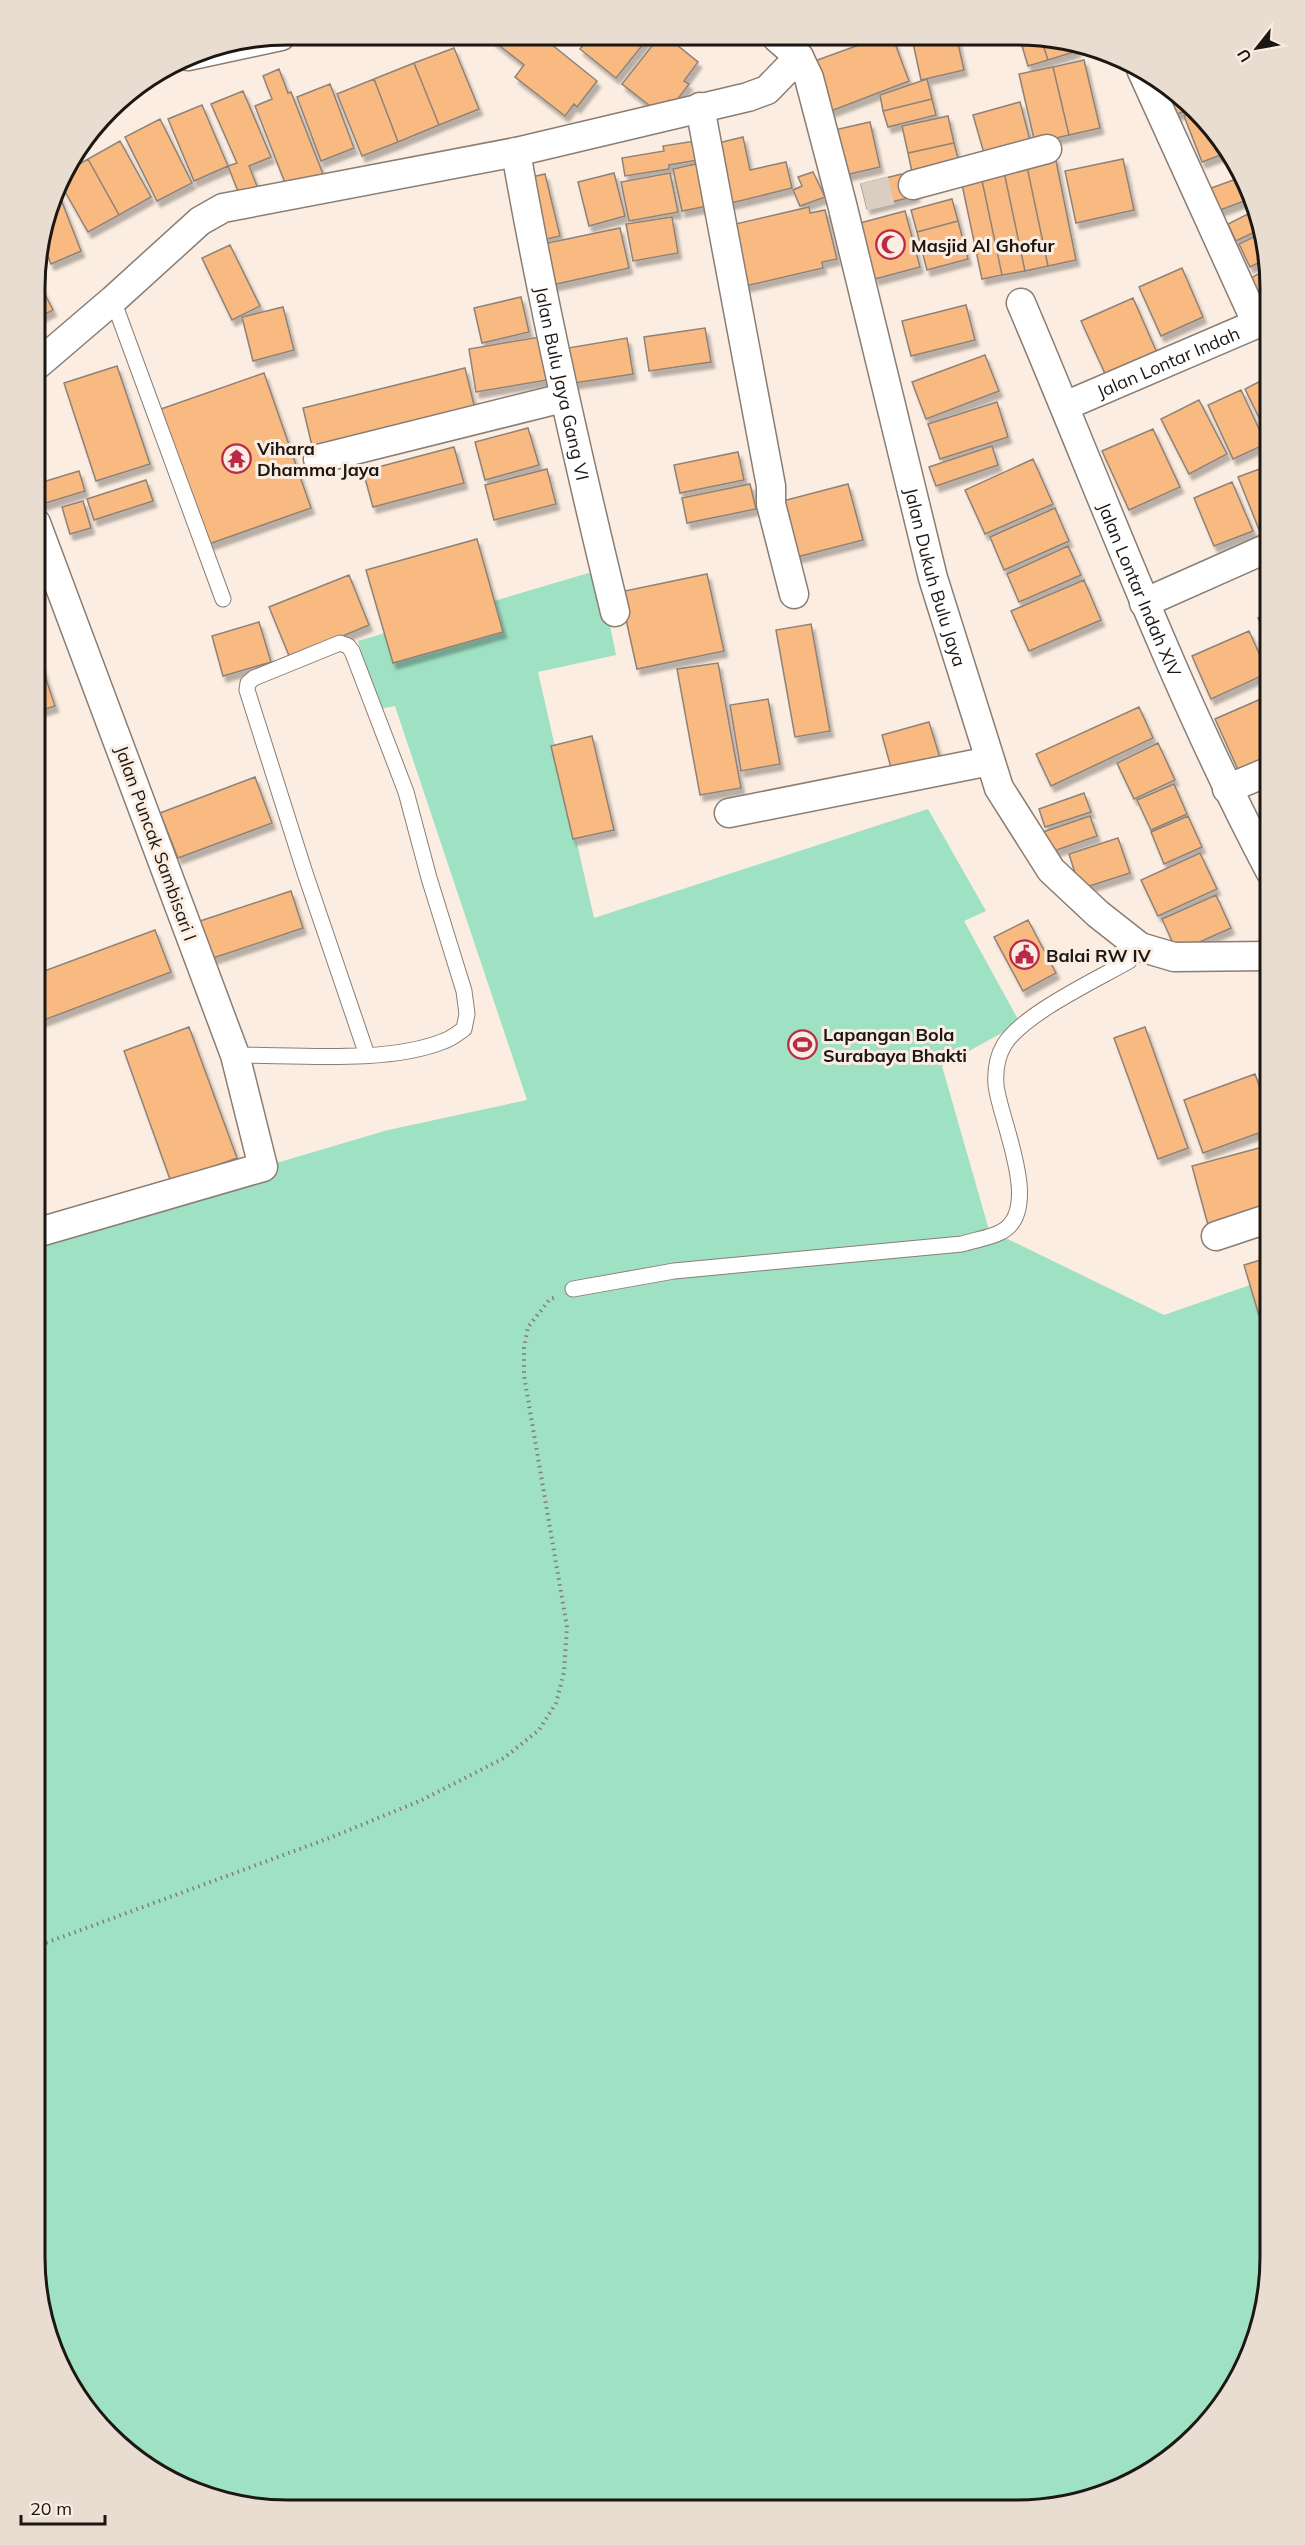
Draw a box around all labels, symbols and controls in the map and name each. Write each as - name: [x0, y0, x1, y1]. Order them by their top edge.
- north arrow: [1227, 18, 1287, 78]
- text: U: [1233, 45, 1256, 66]
- mosque icon: Masjid Al Ghofur: [874, 229, 906, 261]
- place label: Masjid Al Ghofur: [911, 234, 1056, 257]
- street label: Jalan Bulu Jaya Gang VI: [530, 284, 595, 483]
- street label: Jalan Lontar Indah: [1093, 321, 1243, 403]
- place label: Vihara Dhamma Jaya: [256, 437, 380, 481]
- temple icon: Vihara Dhamma Jaya: [220, 442, 252, 474]
- street label: Jalan Dukuh Bulu Jaya: [900, 485, 972, 669]
- street label: Jalan Lontar Indah XIV: [1093, 499, 1187, 681]
- street label: Jalan Puncak Sambisari I: [110, 742, 202, 944]
- public building icon: Balai RW IV: [1009, 939, 1041, 971]
- place label: Balai RW IV: [1046, 944, 1152, 967]
- place label: Lapangan Bola Surabaya Bhakti: [823, 1023, 967, 1067]
- sports icon: Lapangan Bola Surabaya Bhakti: [786, 1028, 818, 1060]
- scale bar: [21, 2488, 105, 2526]
- text: 20 m: [30, 2497, 72, 2520]

